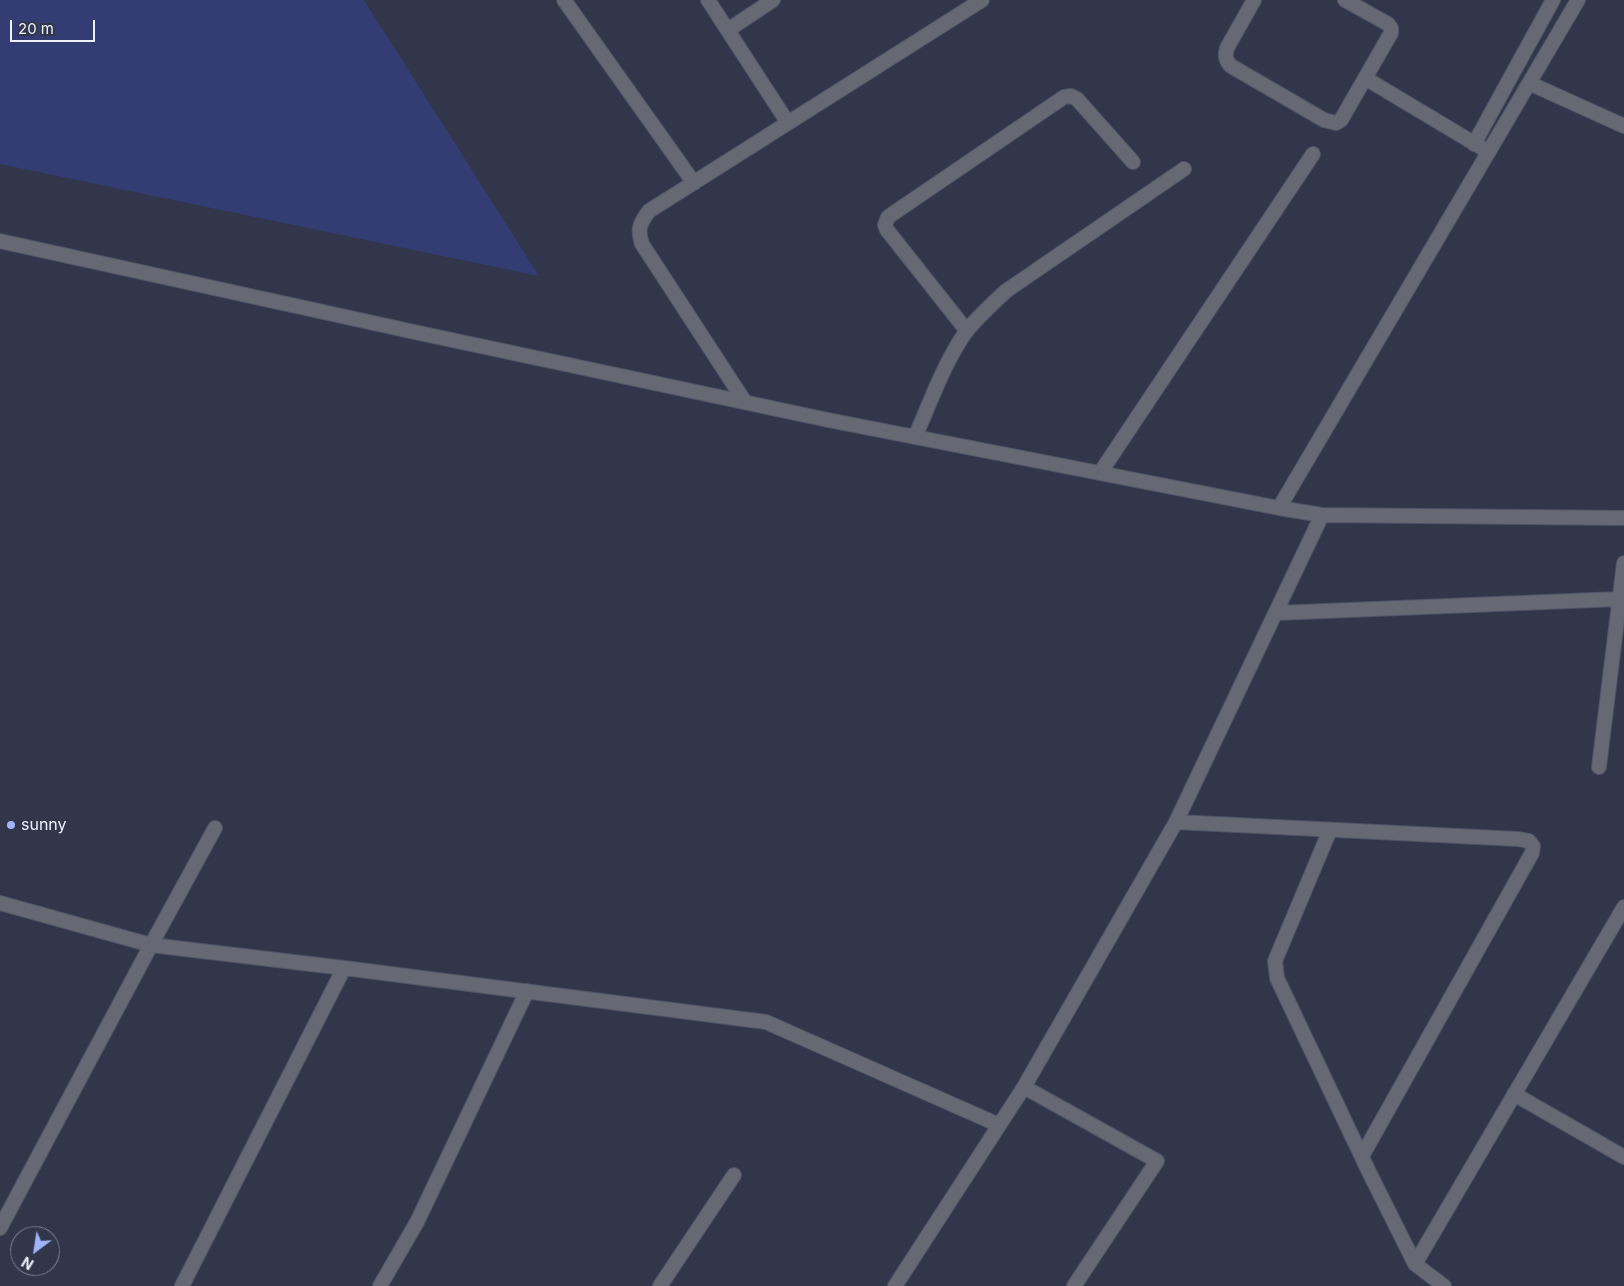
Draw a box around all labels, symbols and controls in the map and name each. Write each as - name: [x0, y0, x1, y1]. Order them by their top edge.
- scale bar: [12, 10, 98, 42]
- text: 20 m: [18, 19, 54, 38]
- place label: sunny: [21, 815, 67, 835]
- marker: sunny: [5, 819, 17, 831]
- north arrow: [10, 1226, 60, 1276]
- text: N: [19, 1253, 36, 1273]

